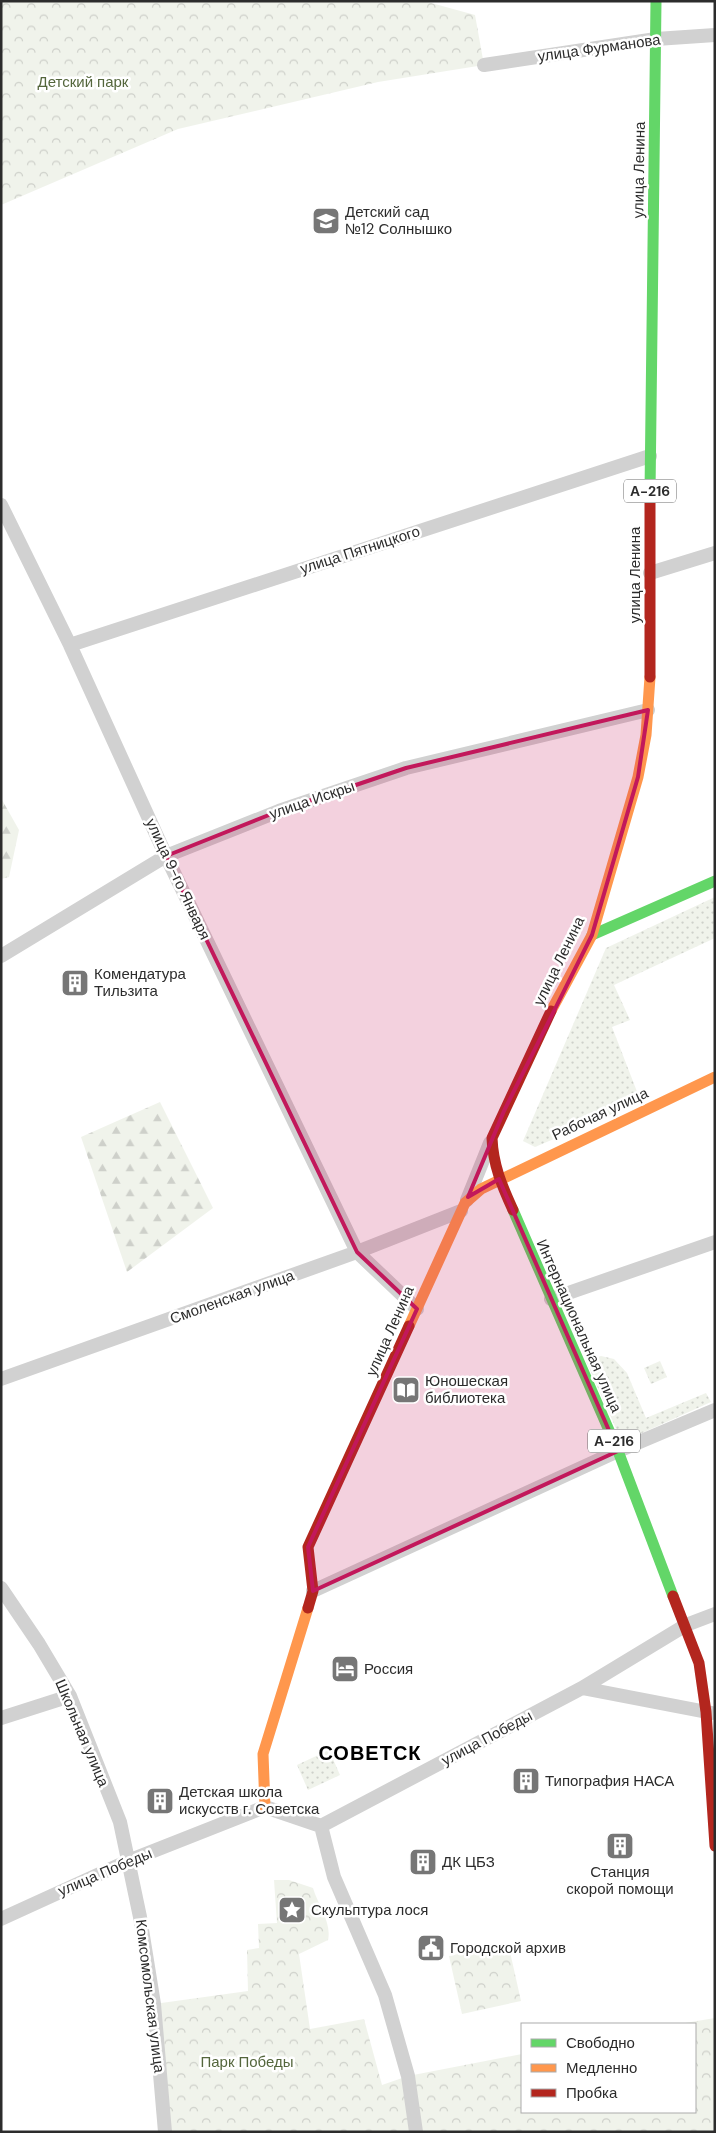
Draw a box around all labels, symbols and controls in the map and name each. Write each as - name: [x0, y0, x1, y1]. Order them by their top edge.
- street label: улица Фурманова: [536, 29, 662, 67]
- park label: Детский парк: [38, 72, 129, 92]
- street label: улица Ленина: [628, 121, 650, 219]
- place label: Детский сад №12 Солнышко: [345, 202, 452, 239]
- school or university icon: Детский сад №12 Солнышко: [311, 206, 341, 236]
- road number: А-216: [624, 480, 676, 502]
- street label: улица Пятницкого: [298, 521, 422, 579]
- street label: улица Ленина: [625, 526, 645, 623]
- street label: улица Искры: [267, 776, 357, 824]
- street label: улица 9-го Января: [141, 815, 215, 943]
- street label: улица Ленина: [529, 913, 589, 1009]
- place label: Комендатура Тильзита: [94, 964, 186, 1001]
- building icon: Комендатура Тильзита: [60, 968, 90, 998]
- street label: Рабочая улица: [549, 1083, 652, 1145]
- street label: Интернациональная улица: [532, 1236, 627, 1416]
- street label: Смоленская улица: [167, 1265, 297, 1329]
- street label: улица Ленина: [361, 1282, 419, 1379]
- place label: Юношеская библиотека: [425, 1371, 508, 1408]
- library icon: Юношеская библиотека: [391, 1375, 421, 1405]
- road number: А-216: [588, 1430, 640, 1452]
- hotel icon: Россия: [330, 1654, 360, 1684]
- place label: Россия: [364, 1659, 413, 1679]
- street label: Школьная улица: [50, 1676, 114, 1790]
- street label: улица Победы: [438, 1706, 536, 1770]
- district label: СОВЕТСК: [318, 1740, 422, 1766]
- building icon: Типография НАСА: [511, 1766, 541, 1796]
- place label: Типография НАСА: [545, 1771, 674, 1791]
- place label: Детская школа искусств г. Советска: [179, 1782, 320, 1819]
- building icon: Детская школа искусств г. Советска: [145, 1786, 175, 1816]
- building icon: Станция скорой помощи: [605, 1831, 635, 1861]
- street label: улица Победы: [55, 1843, 155, 1901]
- building icon: ДК ЦБЗ: [408, 1847, 438, 1877]
- place label: ДК ЦБЗ: [442, 1852, 495, 1872]
- place label: Станция скорой помощи: [566, 1862, 674, 1899]
- place icon: Скульптура лося: [277, 1895, 307, 1925]
- place label: Скульптура лося: [311, 1900, 428, 1920]
- street label: Комсомольская улица: [131, 1918, 169, 2074]
- public building icon: Городской архив: [416, 1933, 446, 1963]
- place label: Городской архив: [450, 1938, 566, 1958]
- legend: [521, 2023, 696, 2113]
- text: Свободно: [566, 2033, 635, 2053]
- park label: Парк Победы: [200, 2052, 294, 2072]
- text: Медленно: [566, 2058, 637, 2078]
- text: Пробка: [566, 2083, 618, 2103]

